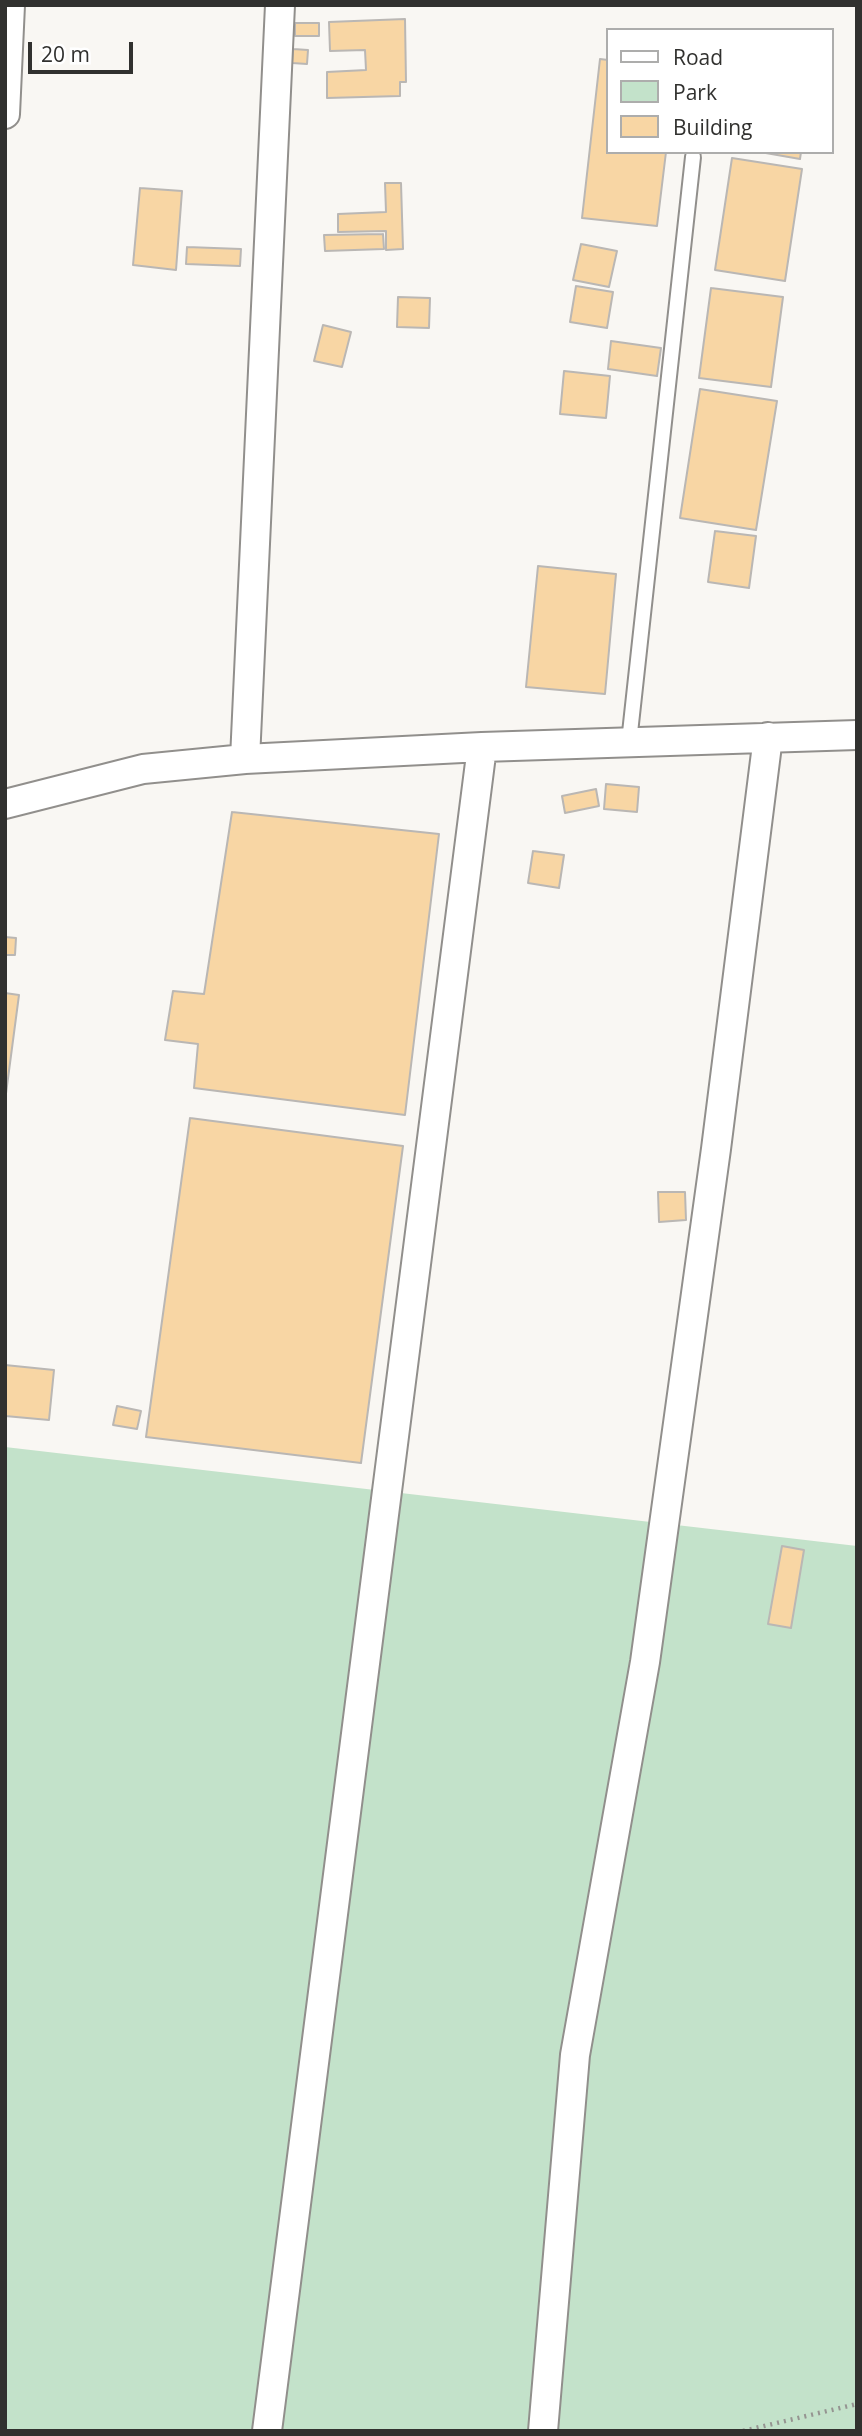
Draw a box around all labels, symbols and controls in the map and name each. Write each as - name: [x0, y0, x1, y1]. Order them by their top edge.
- scale bar: [32, 28, 136, 72]
- legend: [606, 28, 834, 154]
- text: 20 m: [41, 40, 90, 68]
- text: Road: [673, 43, 723, 71]
- text: Park: [673, 78, 717, 106]
- text: Building: [673, 113, 752, 141]

